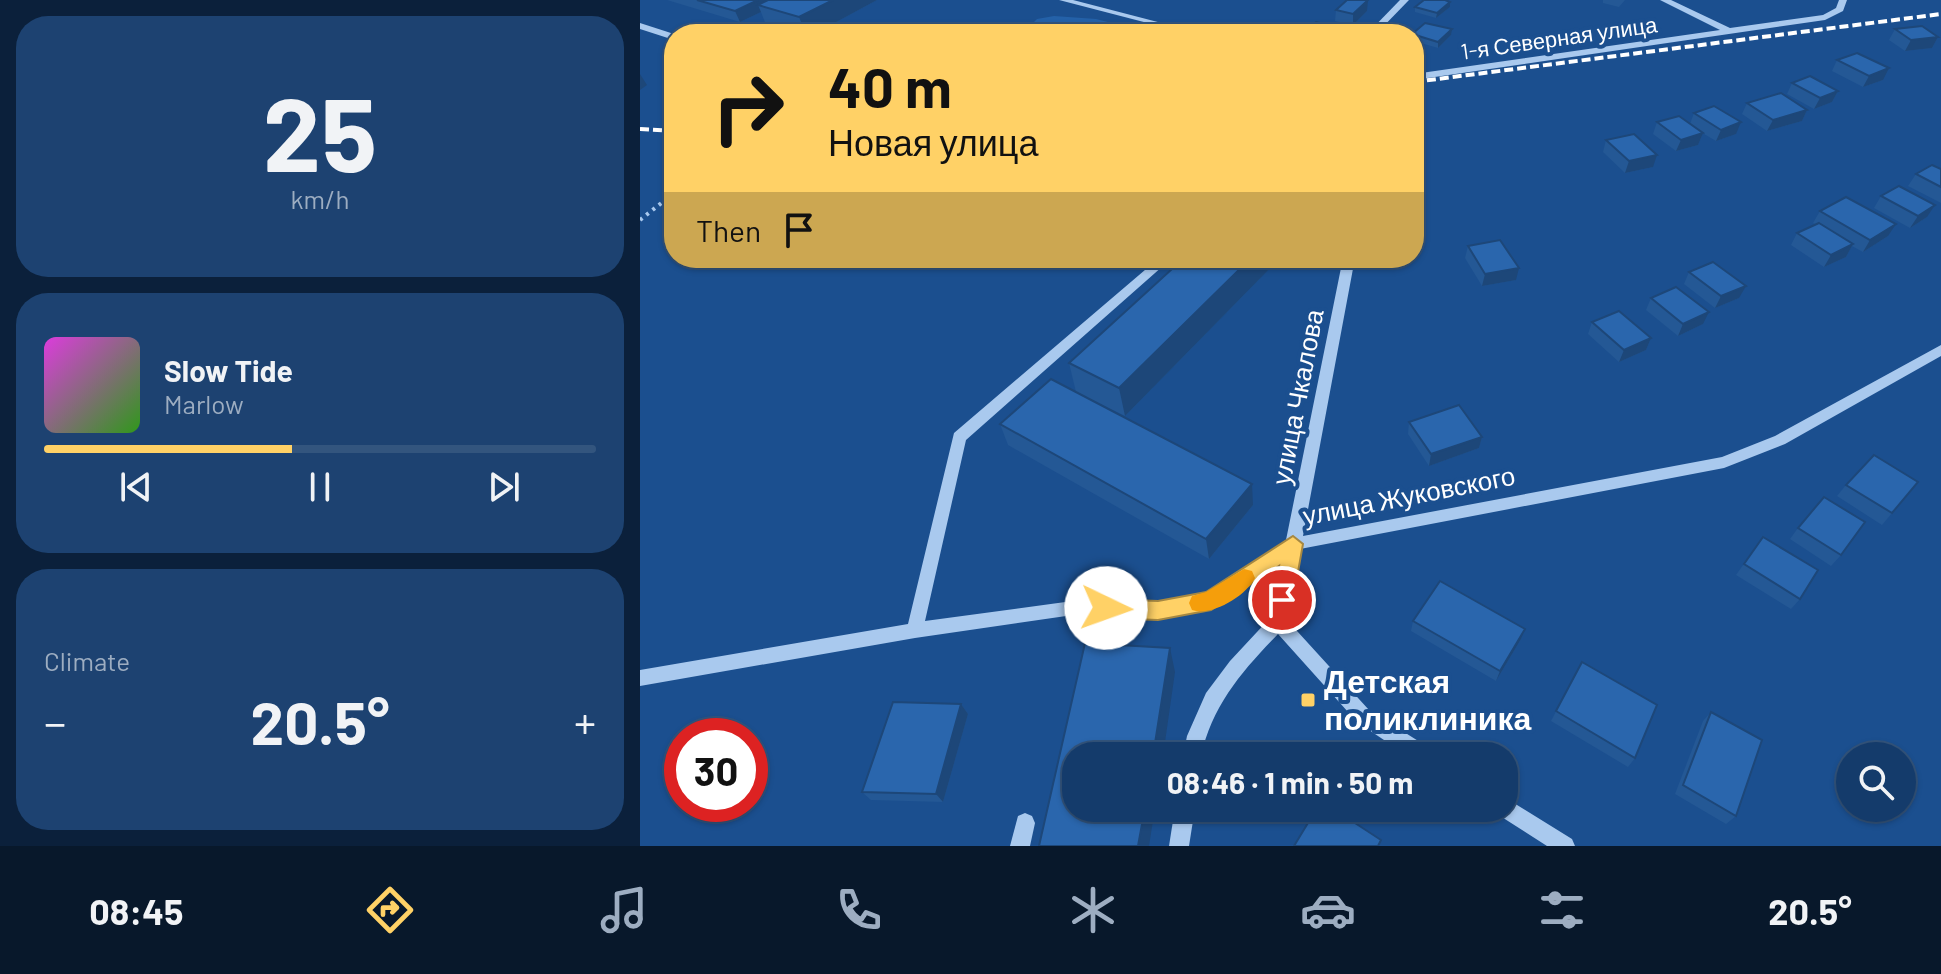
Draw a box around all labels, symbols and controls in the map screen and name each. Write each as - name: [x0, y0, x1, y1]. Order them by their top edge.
- street label: 1-я Северная улица: [1459, 10, 1660, 65]
- text: 40 m: [828, 52, 952, 119]
- icon: right: [696, 56, 800, 160]
- text: 25: [263, 68, 377, 193]
- text: Новая улица: [828, 120, 1038, 163]
- text: km/h: [291, 183, 349, 214]
- icon: arrive: [777, 208, 821, 252]
- text: Then: [696, 212, 761, 248]
- street label: улица Чкалова: [1264, 306, 1329, 487]
- text: Slow Tide: [164, 352, 293, 388]
- text: Marlow: [164, 388, 244, 419]
- street label: улица Жуковского: [1300, 459, 1517, 530]
- icon: previous: [114, 465, 158, 509]
- icon: pause: [298, 465, 342, 509]
- icon: next: [482, 465, 526, 509]
- position arrow: [1064, 566, 1148, 650]
- pin: [1248, 566, 1316, 634]
- icon: arrive: [1260, 578, 1304, 622]
- text: Climate: [44, 645, 130, 676]
- place label: Детская поликлиника: [1324, 661, 1532, 736]
- text: 20.5°: [251, 685, 389, 757]
- marker: Детская поликлиника: [1299, 691, 1317, 709]
- text: −: [44, 695, 66, 748]
- text: +: [574, 695, 596, 748]
- speed limit sign: 30: [664, 718, 768, 822]
- map controls: [1836, 742, 1916, 822]
- button: search: [1836, 742, 1916, 822]
- text: 08:46 · 1 min · 50 m: [1167, 764, 1413, 800]
- icon: directions: [362, 882, 418, 938]
- icon: music: [596, 882, 652, 938]
- icon: phone: [831, 882, 887, 938]
- icon: climate: [1065, 882, 1121, 938]
- icon: car: [1300, 882, 1356, 938]
- icon: filters: [1534, 882, 1590, 938]
- text: 08:45: [89, 889, 184, 932]
- text: 20.5°: [1768, 889, 1852, 932]

